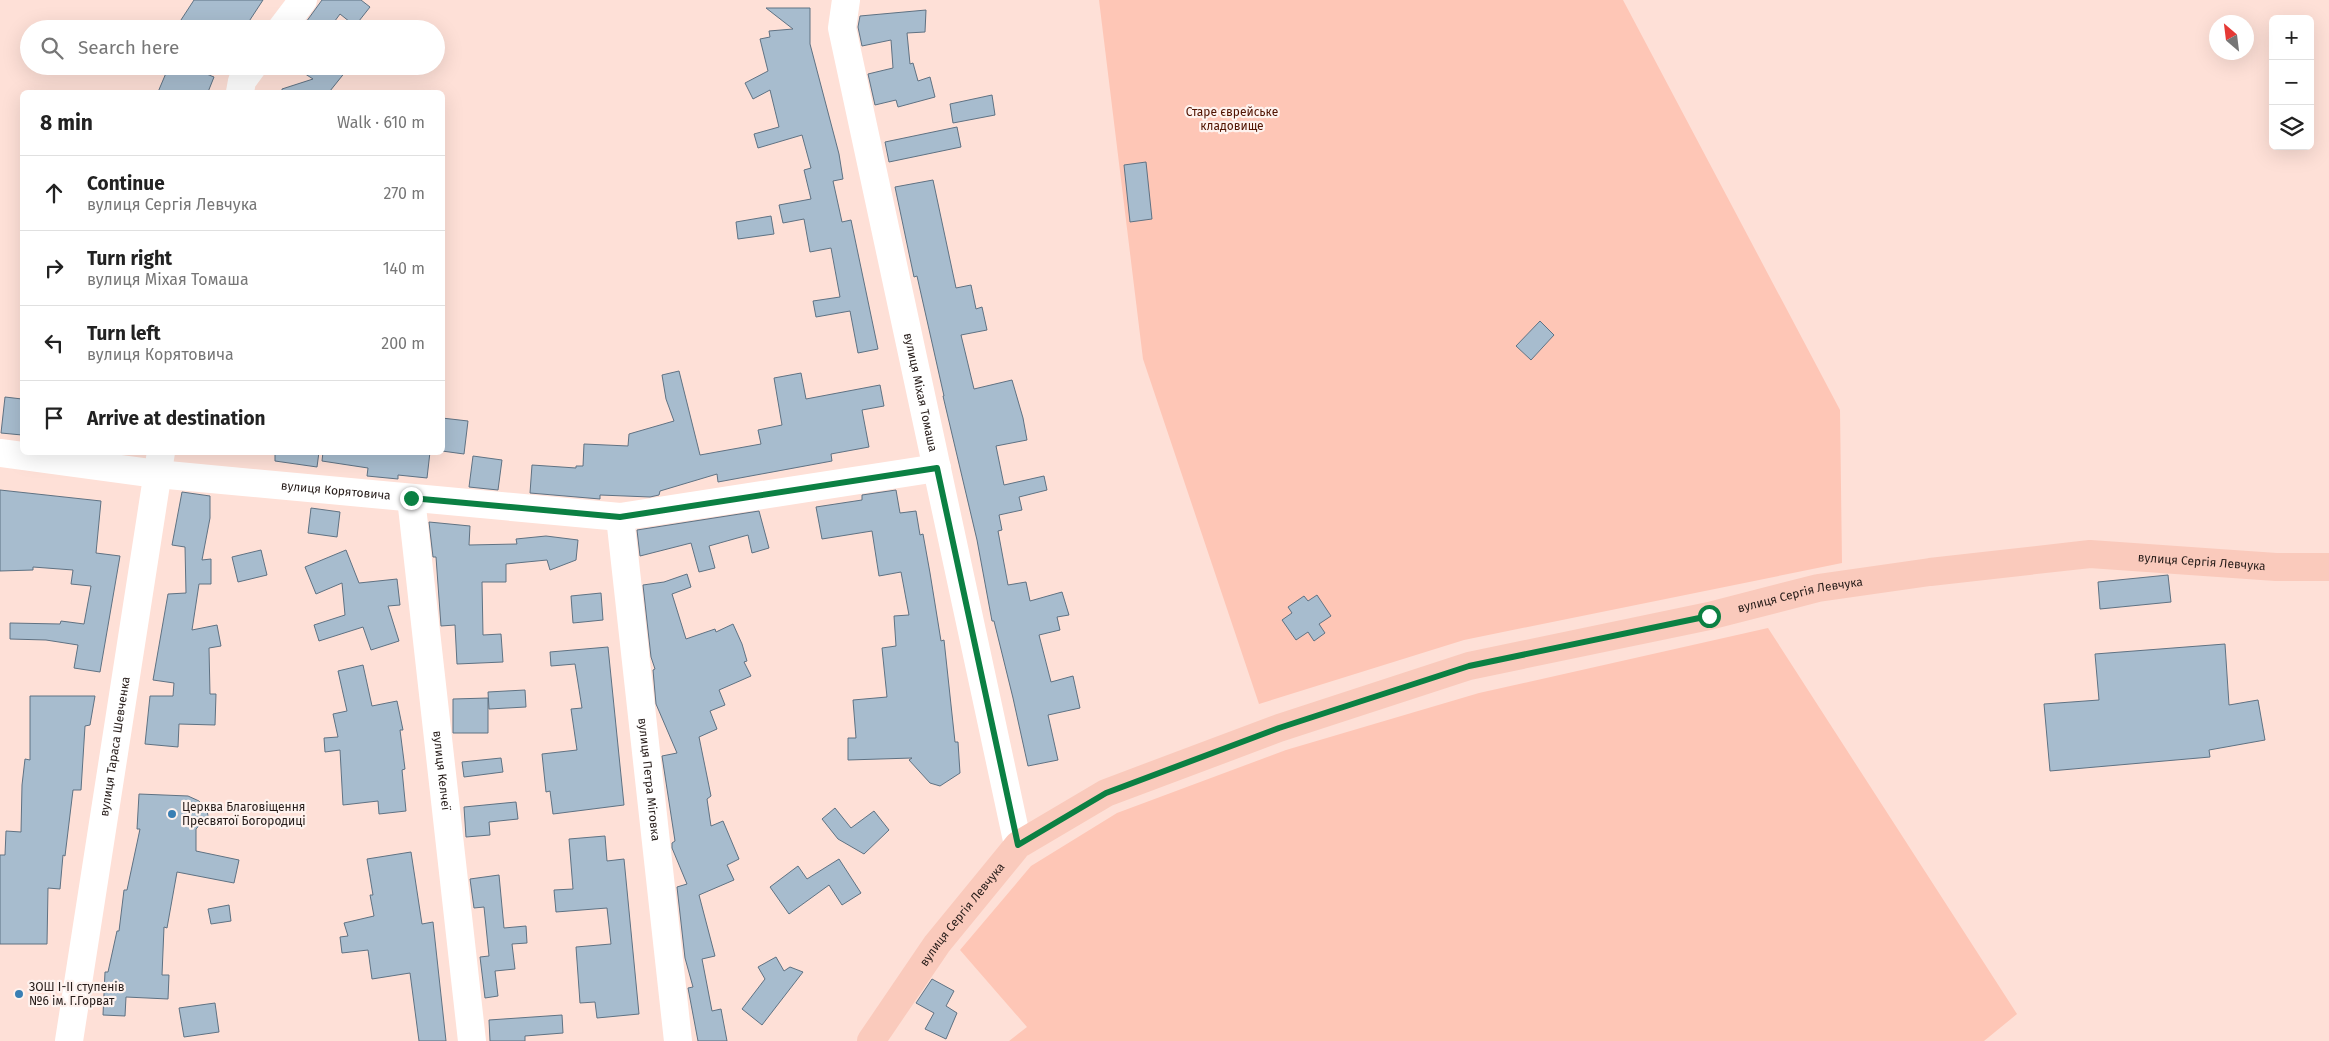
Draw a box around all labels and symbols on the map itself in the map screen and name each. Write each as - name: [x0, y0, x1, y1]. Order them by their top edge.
- north arrow: [2209, 15, 2254, 60]
- park label: Старе єврейське кладовище: [1186, 105, 1278, 133]
- street label: вулиця Міхая Томаша: [901, 332, 940, 453]
- street label: вулиця Корятовича: [280, 479, 391, 503]
- route end: [400, 487, 423, 510]
- street label: вулиця Сергія Левчука: [2137, 550, 2266, 573]
- street label: вулиця Сергія Левчука: [1736, 575, 1864, 615]
- route start: [1698, 605, 1721, 628]
- street label: вулиця Тараса Шевченка: [97, 676, 133, 818]
- street label: вулиця Петра Міговка: [635, 717, 663, 842]
- street label: вулиця Келчеї: [430, 730, 453, 812]
- place label: Церква Благовіщення Пресвятої Богородиці: [182, 800, 306, 828]
- marker: Церква Благовіщення Пресвятої Богородиці: [166, 808, 178, 820]
- street label: вулиця Сергія Левчука: [917, 860, 1007, 969]
- place label: ЗОШ І-ІІ ступенів №6 ім. Г.Горват: [29, 980, 125, 1008]
- marker: ЗОШ І-ІІ ступенів №6 ім. Г.Горват: [13, 988, 25, 1000]

